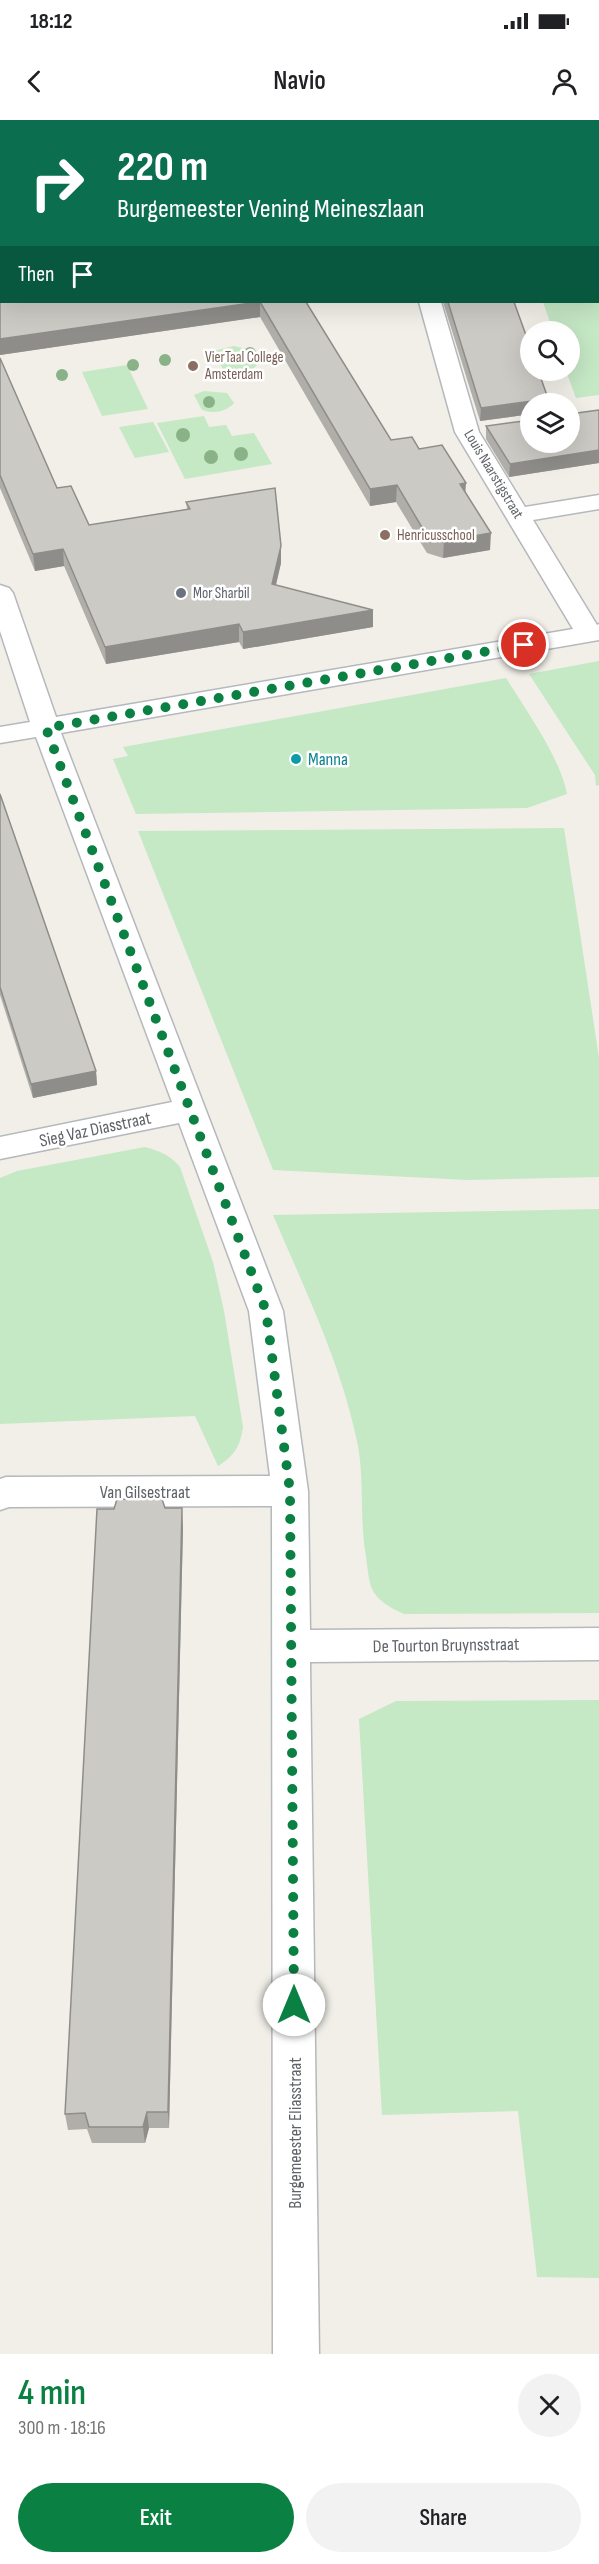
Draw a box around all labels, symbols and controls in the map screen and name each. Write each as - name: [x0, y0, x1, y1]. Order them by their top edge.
- text: 18:12: [30, 8, 72, 35]
- icon: back: [18, 65, 51, 98]
- text: Navio: [273, 65, 326, 97]
- icon: person: [548, 65, 581, 98]
- text: 220 m: [117, 142, 208, 193]
- icon: right: [18, 144, 96, 222]
- text: Burgemeester Vening Meineszlaan: [117, 193, 425, 225]
- icon: arrive: [66, 258, 99, 291]
- text: Then: [18, 261, 54, 288]
- map controls: [520, 321, 580, 453]
- button: search: [520, 321, 580, 381]
- place label: VierTaal College Amsterdam: [204, 348, 284, 384]
- marker: VierTaal College Amsterdam: [186, 359, 200, 373]
- button: layers: [520, 393, 580, 453]
- street label: Louis Naarstigstraat: [460, 426, 528, 523]
- place label: Henricusschool: [397, 526, 475, 545]
- marker: Henricusschool: [378, 528, 392, 542]
- place label: Mor Sharbil: [193, 584, 250, 603]
- marker: Mor Sharbil: [174, 586, 188, 600]
- pin: [498, 619, 549, 670]
- icon: arrive: [507, 628, 540, 661]
- place label: Manna: [308, 749, 348, 770]
- marker: Manna: [289, 752, 303, 766]
- street label: Sieg Vaz Diasstraat: [37, 1107, 153, 1152]
- street label: Van Gilsestraat: [100, 1482, 191, 1503]
- street label: De Tourton Bruynsstraat: [373, 1634, 520, 1657]
- position arrow: [262, 1973, 326, 2037]
- street label: Burgemeester Eliasstraat: [285, 2057, 306, 2209]
- text: 4 min: [18, 2372, 86, 2415]
- button: close: [518, 2374, 581, 2437]
- text: 300 m · 18:16: [18, 2416, 106, 2440]
- button: Exit: [18, 2483, 294, 2552]
- button: Share: [306, 2483, 581, 2552]

